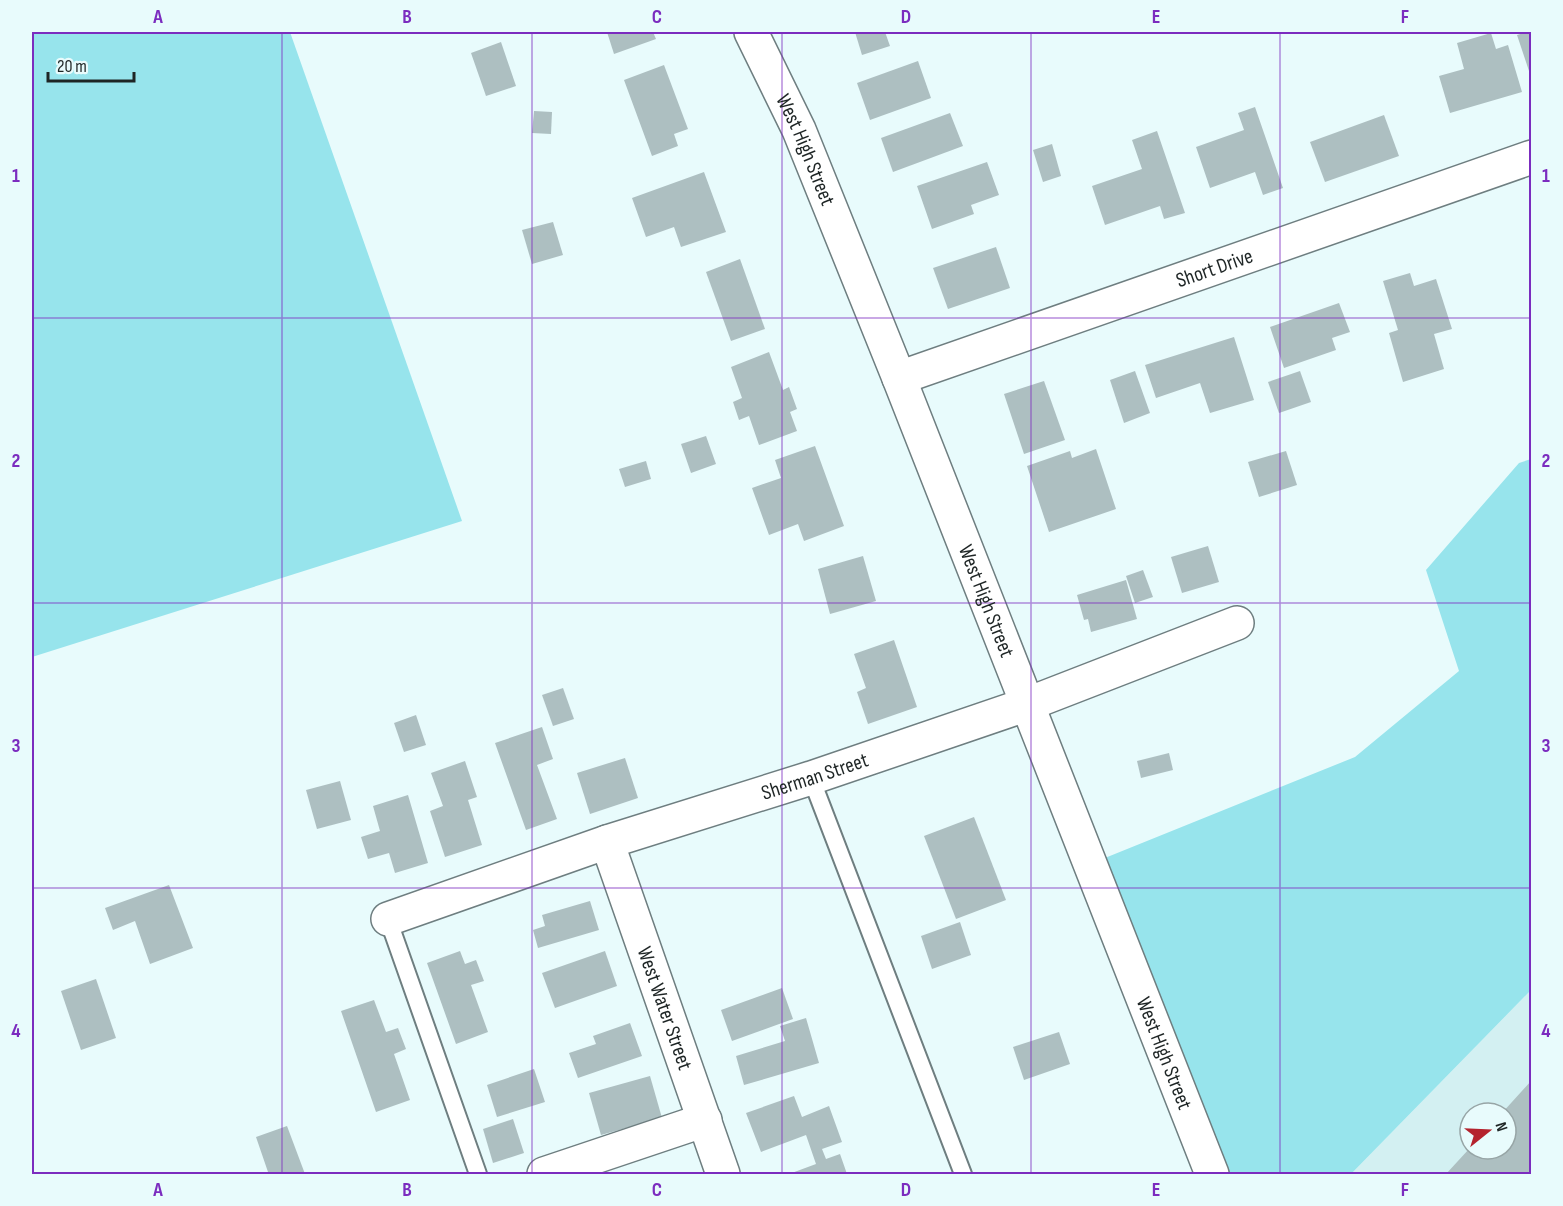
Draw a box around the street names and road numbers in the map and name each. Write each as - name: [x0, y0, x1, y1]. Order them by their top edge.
- street label: West High Street: [770, 90, 840, 209]
- street label: Short Drive: [1173, 243, 1256, 293]
- street label: West High Street: [953, 541, 1020, 661]
- street label: Sherman Street: [758, 747, 871, 806]
- street label: West Water Street: [632, 943, 698, 1073]
- street label: West High Street: [1131, 994, 1197, 1113]

